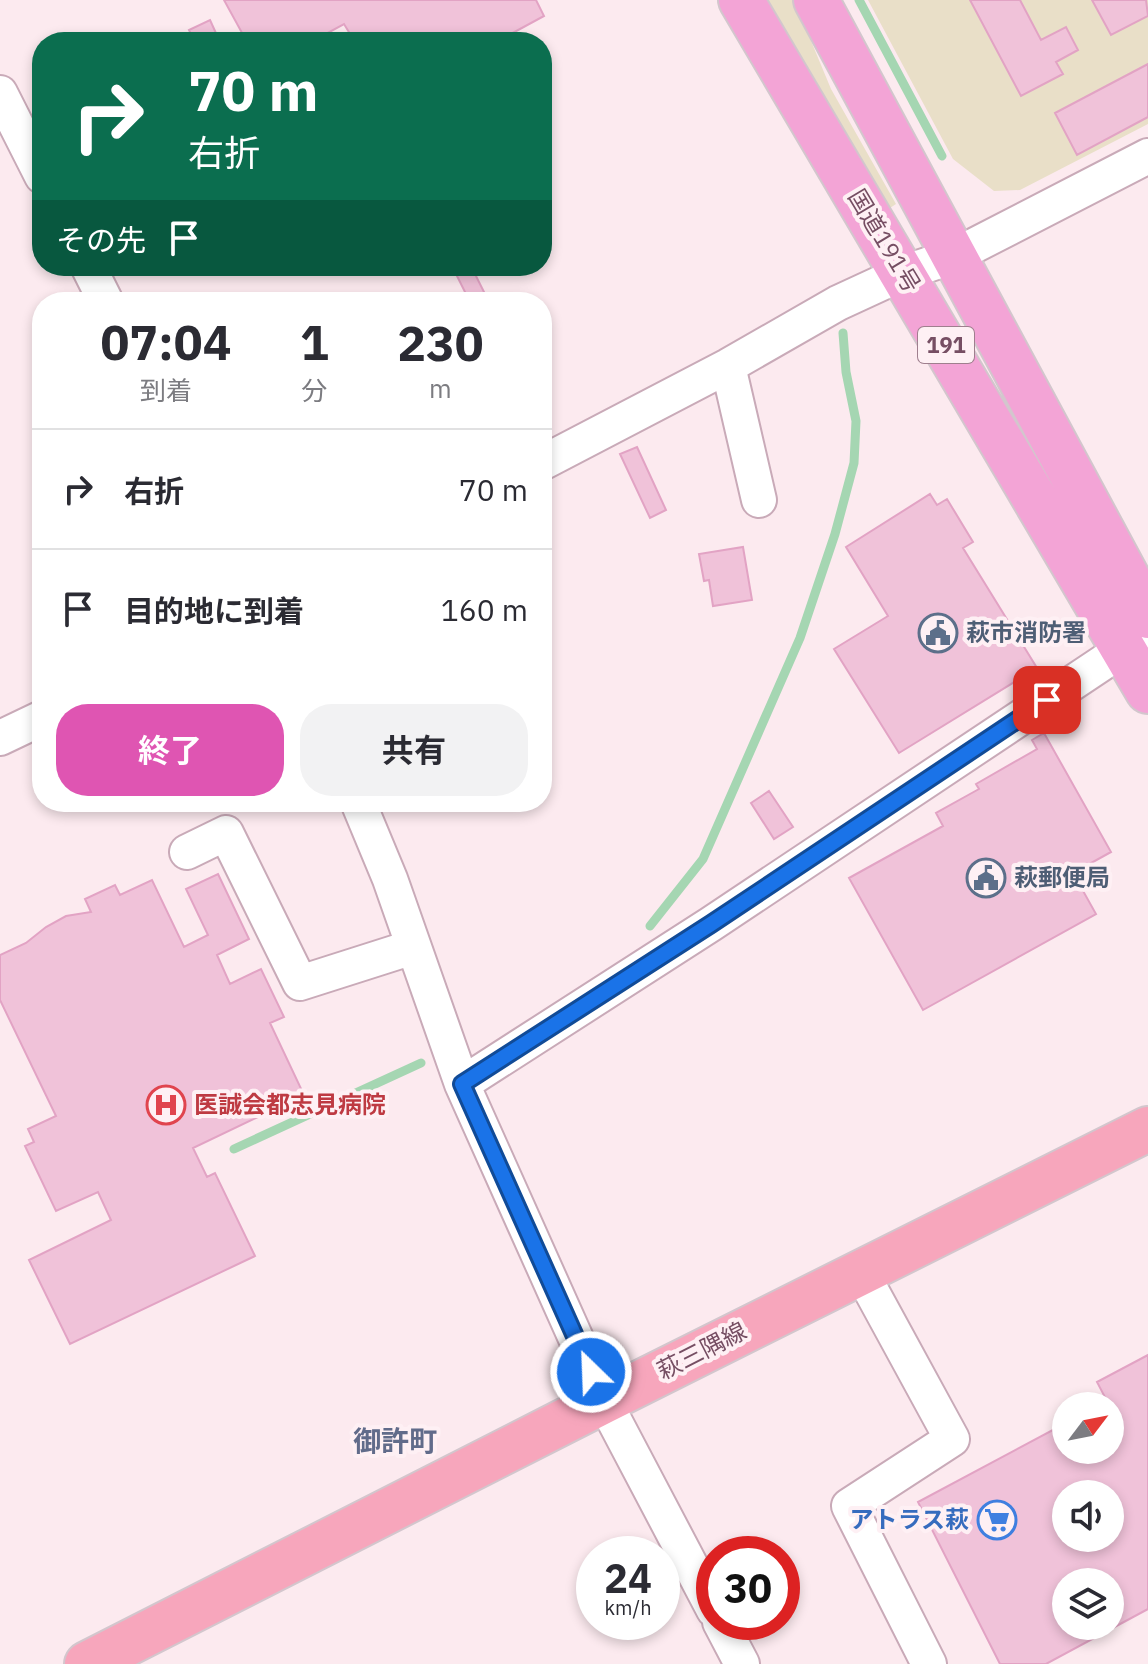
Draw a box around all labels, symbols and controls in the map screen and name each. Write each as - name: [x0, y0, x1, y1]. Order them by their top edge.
- text: 70 m: [188, 54, 318, 126]
- icon: right: [56, 64, 160, 168]
- text: 右折: [188, 129, 260, 176]
- street label: 国道191号: [841, 183, 928, 298]
- icon: arrive: [162, 216, 206, 260]
- text: その先: [56, 220, 146, 259]
- text: 07:04: [100, 311, 231, 373]
- text: 1: [300, 311, 329, 373]
- text: 230: [397, 312, 484, 374]
- road number: 191: [918, 327, 974, 363]
- text: m: [429, 371, 452, 405]
- text: 到着: [140, 373, 192, 407]
- text: 分: [301, 373, 327, 407]
- icon: right: [56, 467, 100, 511]
- text: 70 m: [459, 470, 528, 509]
- text: 右折: [124, 471, 184, 510]
- icon: arrive: [56, 587, 100, 631]
- text: 160 m: [441, 590, 528, 629]
- text: 目的地に到着: [124, 591, 304, 630]
- public building icon: 萩市消防署: [917, 612, 959, 654]
- place label: 萩市消防署: [966, 616, 1086, 648]
- pin: [1013, 666, 1081, 734]
- icon: arrive: [1025, 678, 1069, 722]
- button: 終了: [56, 704, 284, 796]
- button: 共有: [300, 704, 528, 796]
- public building icon: 萩郵便局: [965, 857, 1007, 899]
- place label: 萩郵便局: [1014, 861, 1110, 893]
- hospital icon: 医誠会都志見病院: [145, 1084, 187, 1126]
- place label: 医誠会都志見病院: [194, 1088, 386, 1120]
- street label: 萩三隅線: [652, 1314, 752, 1386]
- position arrow: [549, 1330, 633, 1414]
- north arrow: [1052, 1392, 1124, 1464]
- map controls: [1052, 1392, 1124, 1640]
- district label: 御許町: [353, 1422, 437, 1459]
- button: sound: [1052, 1480, 1124, 1552]
- supermarket icon: アトラス萩: [976, 1499, 1018, 1541]
- place label: アトラス萩: [849, 1503, 969, 1535]
- speed limit sign: 30: [696, 1536, 800, 1640]
- text: 24: [604, 1552, 652, 1604]
- button: layers: [1052, 1568, 1124, 1640]
- text: km/h: [604, 1594, 652, 1621]

